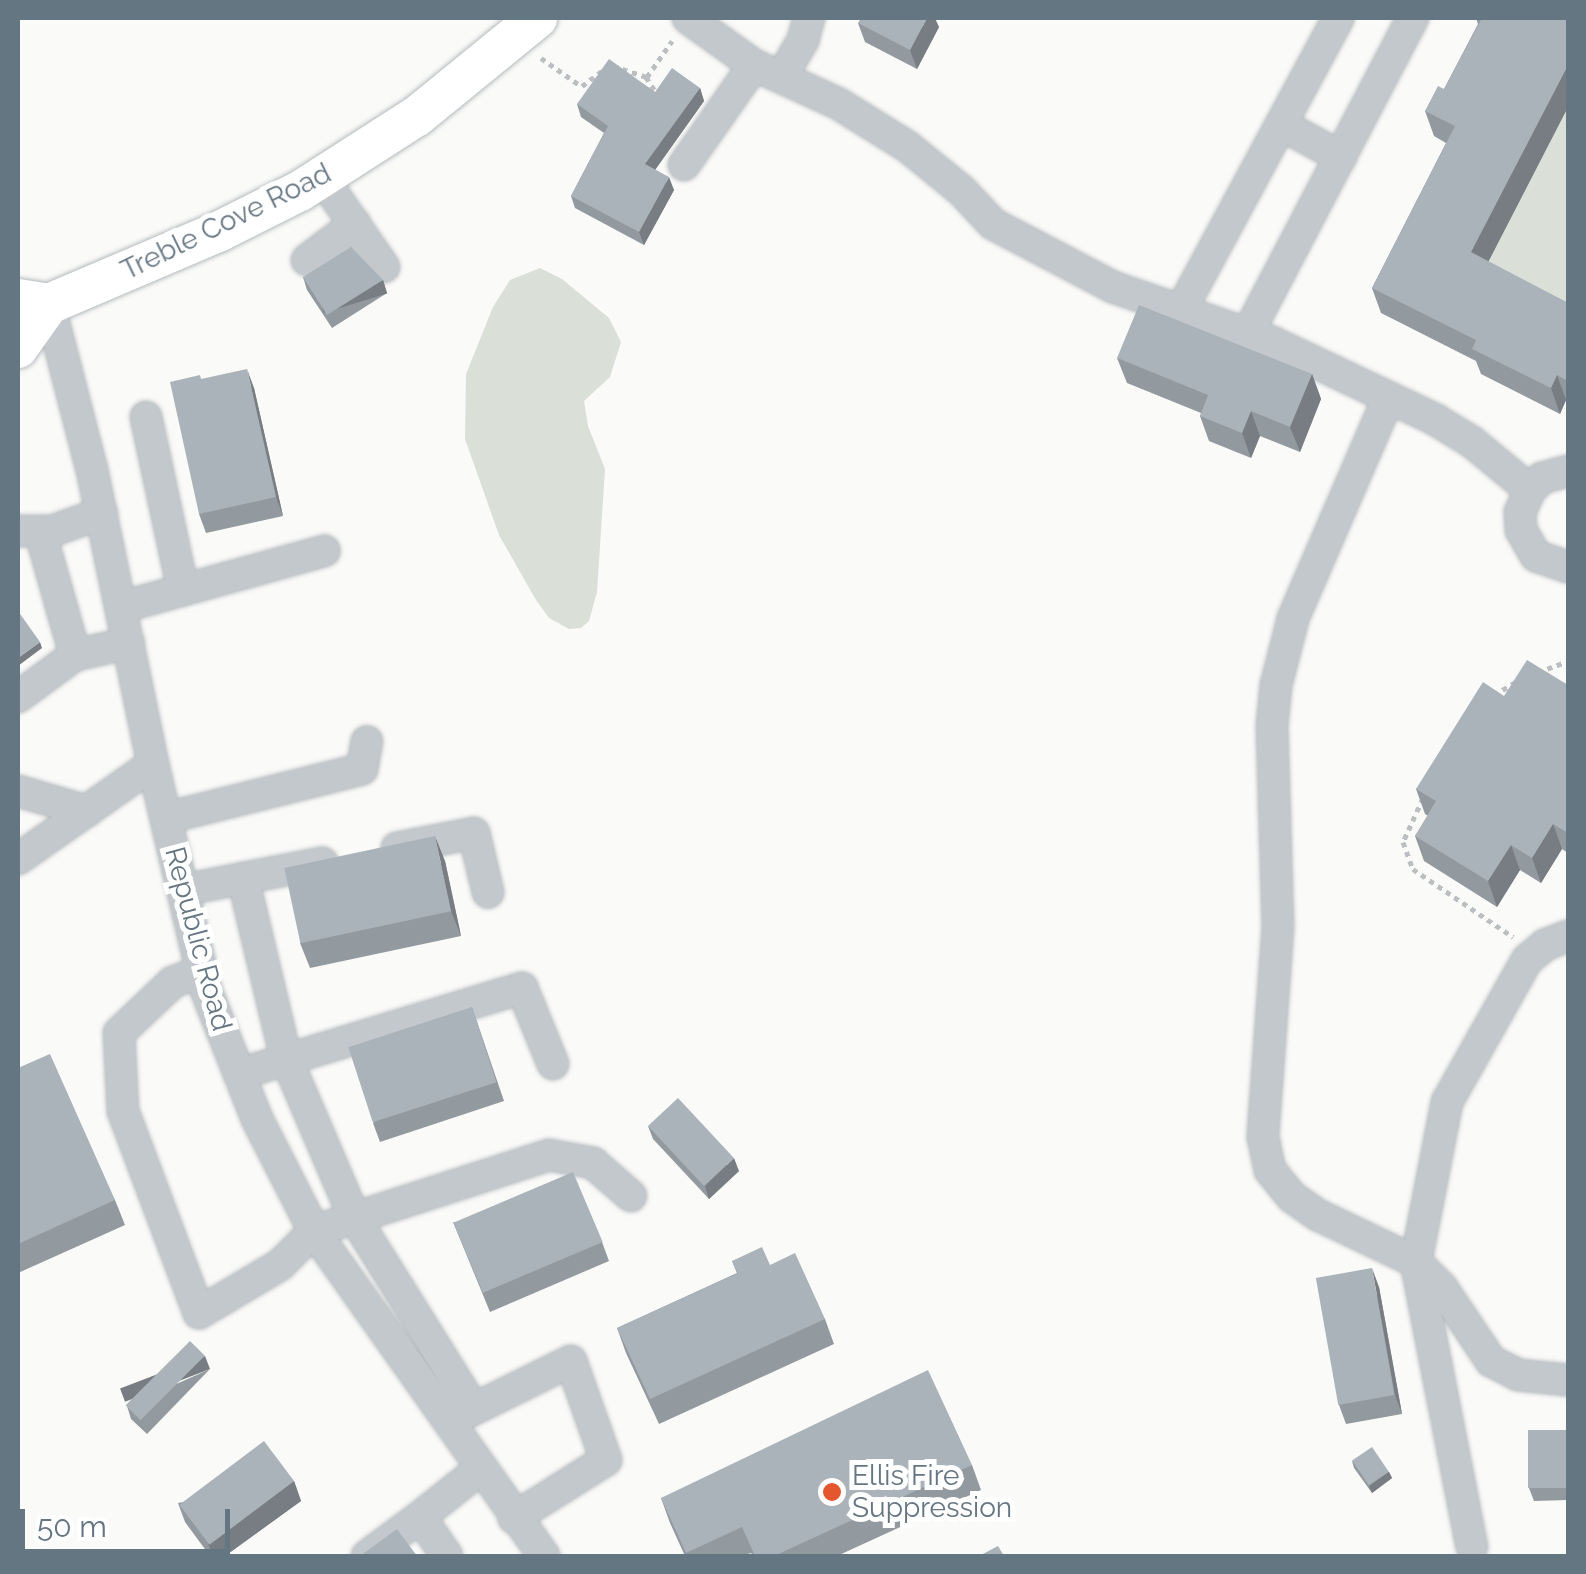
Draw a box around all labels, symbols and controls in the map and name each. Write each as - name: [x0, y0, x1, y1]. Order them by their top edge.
- street label: Treble Cove Road: [116, 157, 336, 287]
- street label: Republic Road: [157, 843, 239, 1035]
- place label: Ellis Fire Suppression: [852, 1459, 1012, 1525]
- marker: Ellis Fire Suppression: [821, 1481, 843, 1503]
- scale bar: [25, 1489, 235, 1551]
- text: 50 m: [37, 1509, 107, 1544]

